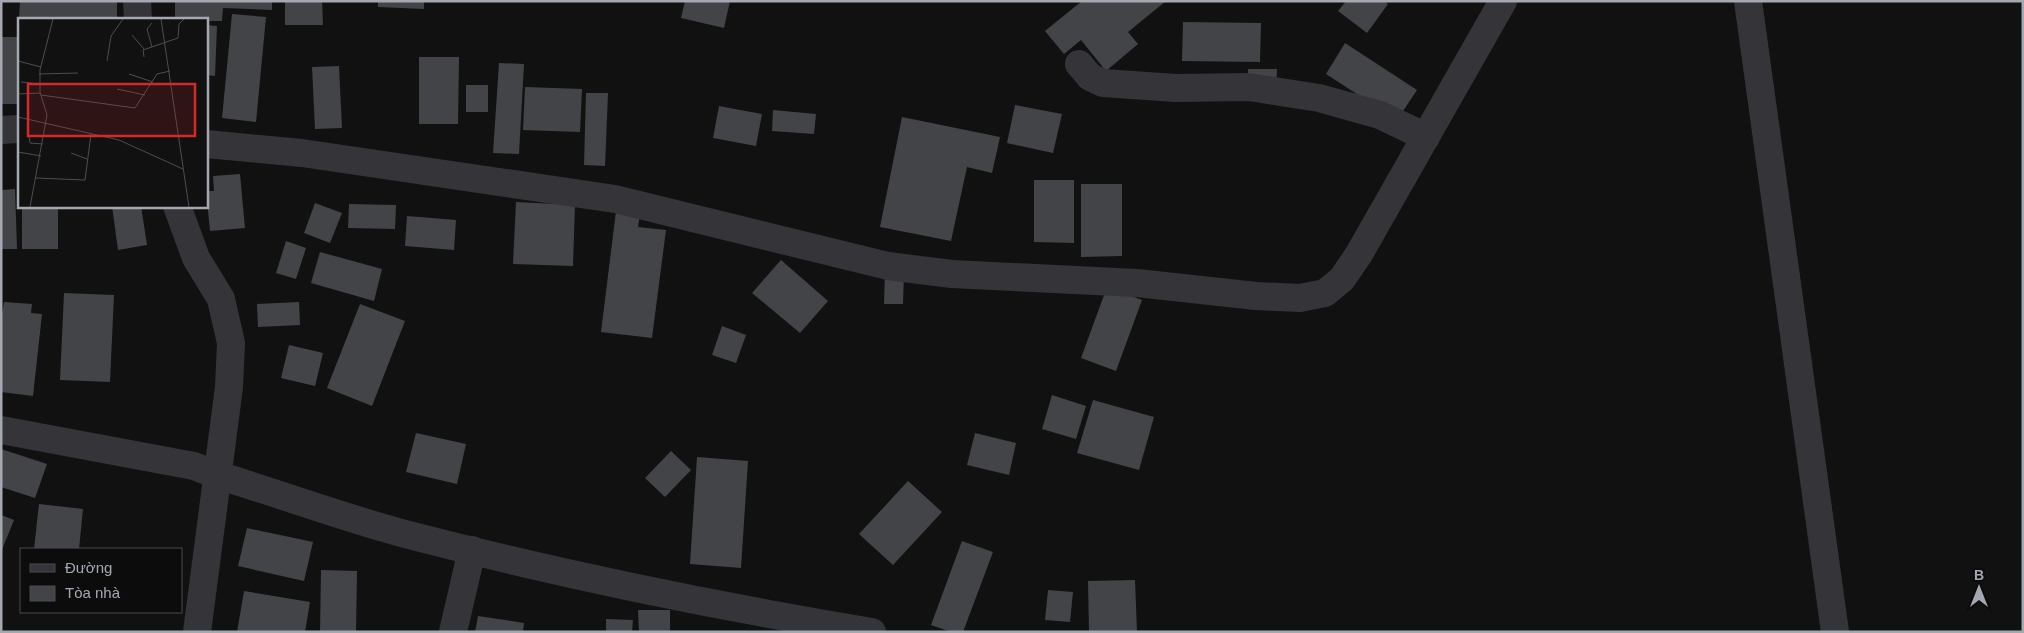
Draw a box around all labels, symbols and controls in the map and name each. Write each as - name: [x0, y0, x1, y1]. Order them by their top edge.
- inset map: [18, 18, 208, 208]
- legend: [20, 548, 182, 613]
- text: Đường: [65, 559, 112, 576]
- north arrow: [1954, 563, 2004, 613]
- text: B: [1974, 567, 1984, 583]
- text: Tòa nhà: [65, 584, 121, 601]

